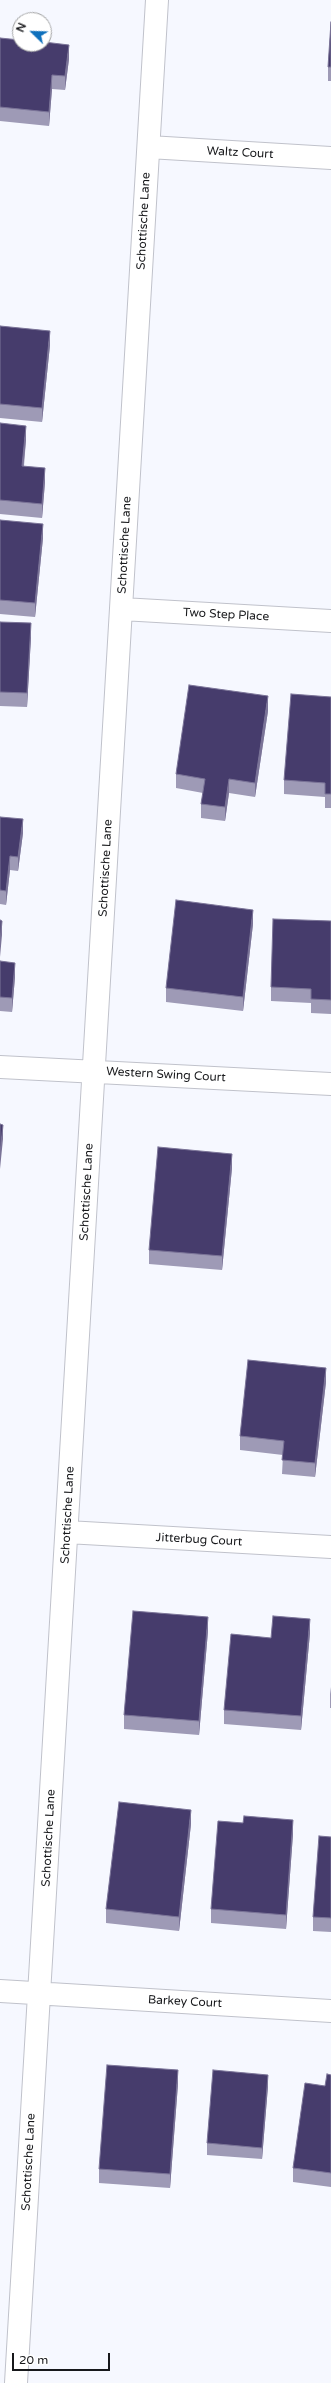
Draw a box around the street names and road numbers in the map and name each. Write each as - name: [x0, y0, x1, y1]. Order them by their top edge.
- street label: Waltz Court: [206, 144, 274, 162]
- street label: Schottische Lane: [134, 172, 154, 270]
- street label: Schottische Lane: [115, 496, 135, 594]
- street label: Two Step Place: [183, 606, 269, 624]
- street label: Schottische Lane: [96, 819, 116, 917]
- street label: Western Swing Court: [106, 1065, 226, 1085]
- street label: Schottische Lane: [77, 1143, 97, 1241]
- street label: Schottische Lane: [58, 1466, 78, 1564]
- street label: Jitterbug Court: [155, 1531, 243, 1549]
- street label: Schottische Lane: [39, 1789, 59, 1887]
- street label: Barkey Court: [148, 1993, 222, 2011]
- street label: Schottische Lane: [19, 2113, 39, 2211]

